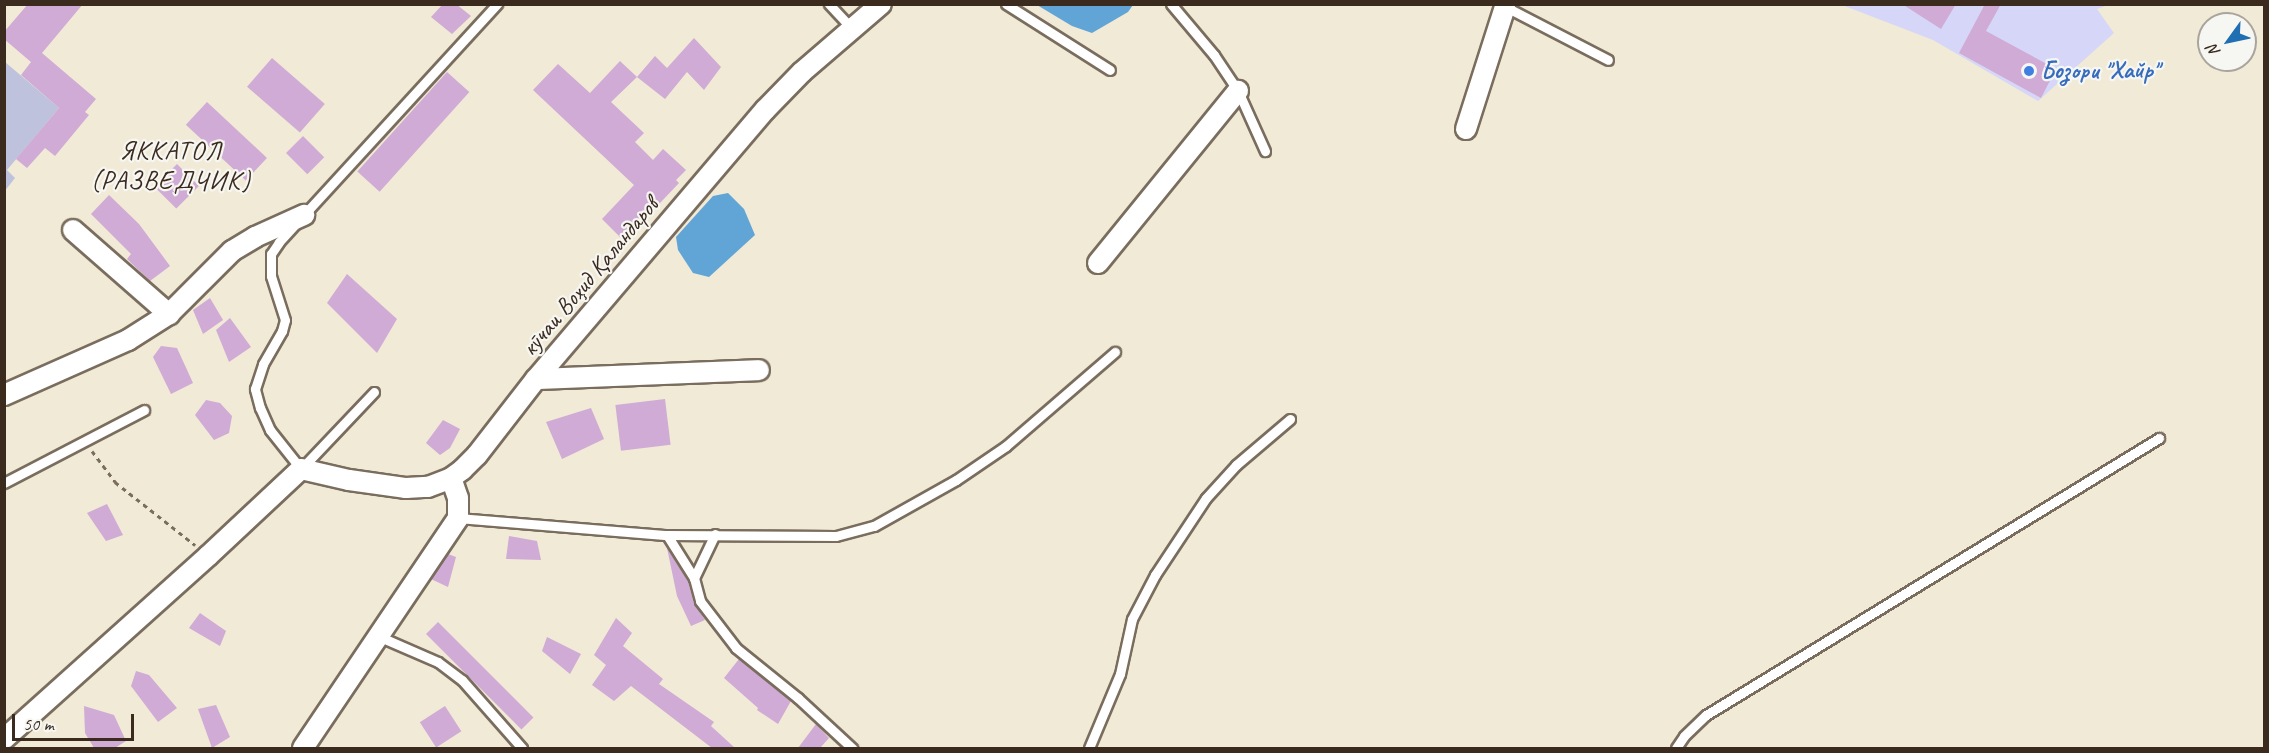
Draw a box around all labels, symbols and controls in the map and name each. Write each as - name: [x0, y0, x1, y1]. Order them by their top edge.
- north arrow: [2197, 12, 2257, 72]
- text: N: [2202, 41, 2225, 60]
- place label: Бозори "Хайр": [2041, 57, 2158, 85]
- marker: Бозори "Хайр": [2022, 64, 2036, 78]
- district label: ЯККАТОЛ (РАЗВЕДЧИК): [92, 135, 250, 196]
- street label: кӯчаи Воҳид Қаландаров: [515, 192, 665, 362]
- scale bar: [15, 702, 136, 740]
- text: 50 m: [23, 713, 54, 735]

